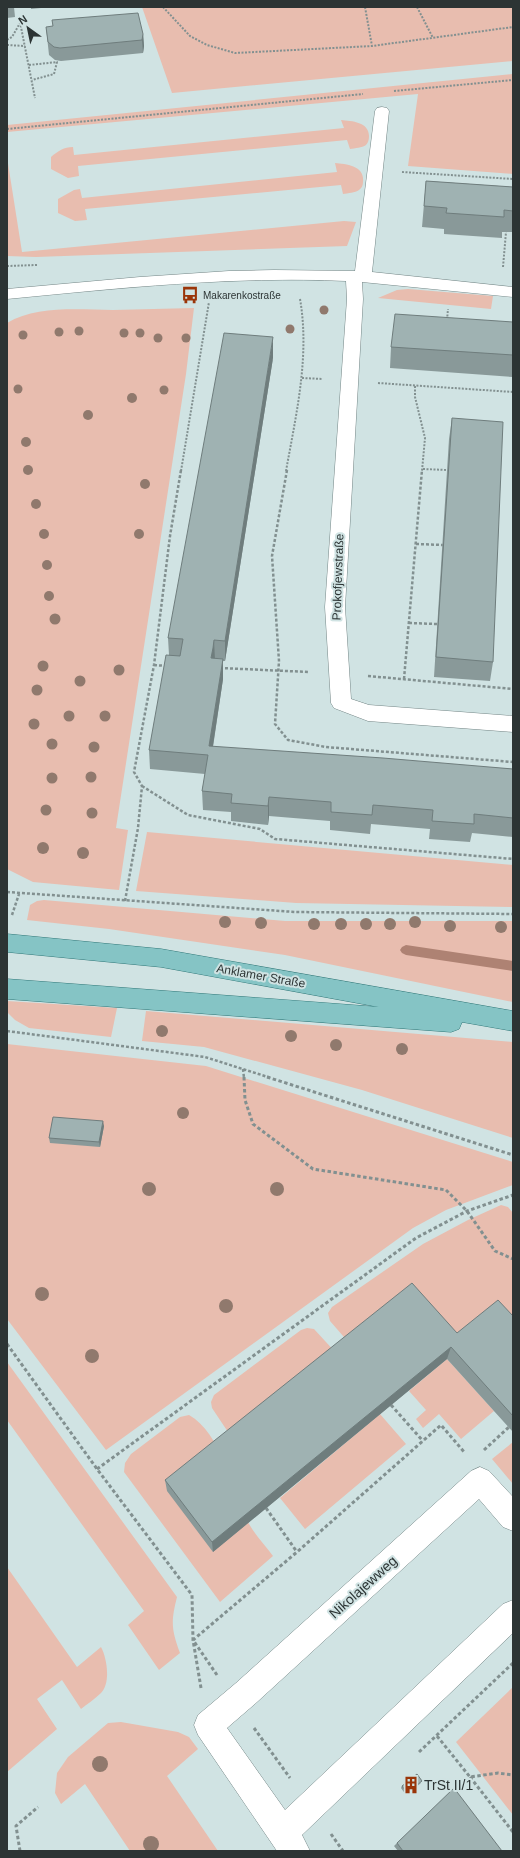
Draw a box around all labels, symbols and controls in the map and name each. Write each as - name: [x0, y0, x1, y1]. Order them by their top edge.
- north arrow: [8, 8, 48, 48]
- text: N: [16, 12, 29, 27]
- bus stop icon: Makarenkostraße: [180, 285, 200, 305]
- place label: Makarenkostraße: [203, 290, 281, 301]
- street label: Prokofjewstraße: [329, 533, 347, 621]
- street label: Anklamer Straße: [215, 961, 307, 991]
- street label: Nikolajewweg: [326, 1552, 400, 1622]
- building icon: TrSt II/1: [401, 1775, 421, 1795]
- place label: TrSt II/1: [424, 1777, 473, 1793]

